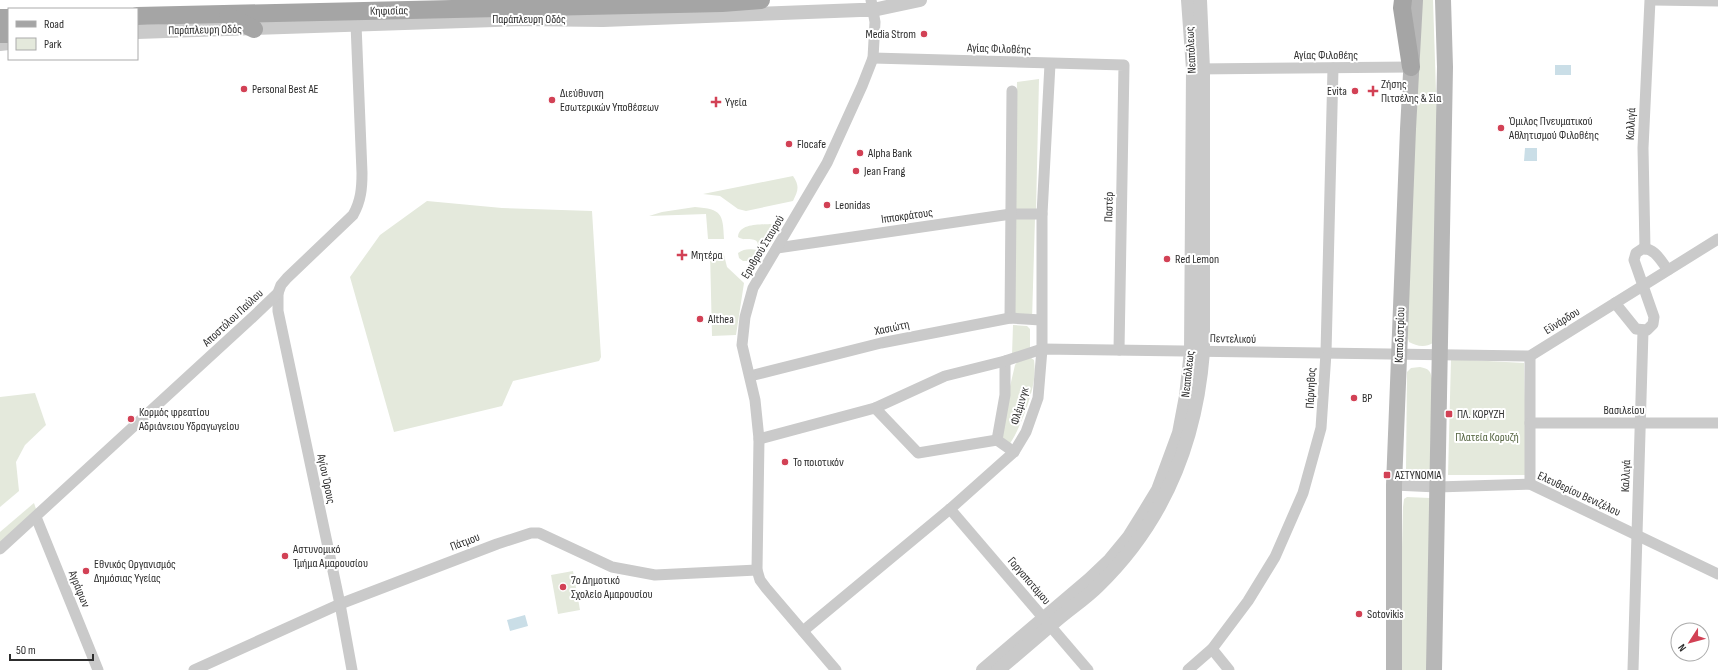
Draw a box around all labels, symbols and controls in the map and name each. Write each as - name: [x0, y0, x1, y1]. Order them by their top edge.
- street label: Κηφισίας: [370, 3, 409, 19]
- legend: [8, 8, 138, 60]
- street label: Παράπλευρη Οδός: [492, 12, 566, 27]
- text: Road: [44, 17, 64, 32]
- street label: Παράπλευρη Οδός: [168, 22, 242, 38]
- street label: Νεαπόλεως: [1182, 26, 1200, 74]
- place label: Media Strom: [866, 27, 916, 42]
- marker: Media Strom: [919, 29, 929, 39]
- text: Park: [44, 37, 62, 52]
- street label: Αγίας Φιλοθέης: [966, 40, 1032, 58]
- street label: Αγίας Φιλοθέης: [1293, 48, 1358, 63]
- place label: Ζήσης Πιτσέλης & Σία: [1381, 77, 1441, 106]
- place label: Personal Best AE: [252, 82, 319, 97]
- marker: Personal Best AE: [239, 84, 249, 94]
- place label: Evita: [1327, 84, 1347, 99]
- place label: Διεύθυνση Εσωτερικών Υποθέσεων: [560, 86, 659, 115]
- marker: Evita: [1350, 86, 1360, 96]
- marker: Ζήσης Πιτσέλης & Σία: [1368, 86, 1378, 96]
- marker: Διεύθυνση Εσωτερικών Υποθέσεων: [547, 95, 557, 105]
- place label: Υγεία: [725, 95, 747, 110]
- marker: Υγεία: [710, 96, 722, 108]
- street label: Καλλιγά: [1623, 107, 1639, 141]
- place label: Όμιλος Πνευματικού Αθλητισμού Φιλοθέης: [1508, 114, 1599, 143]
- marker: Όμιλος Πνευματικού Αθλητισμού Φιλοθέης: [1496, 123, 1506, 133]
- place label: Flocafe: [797, 137, 826, 152]
- marker: Flocafe: [784, 139, 794, 149]
- place label: Alpha Bank: [867, 146, 912, 161]
- marker: Alpha Bank: [855, 148, 865, 158]
- place label: Jean Frang: [863, 164, 905, 179]
- marker: Jean Frang: [851, 166, 861, 176]
- street label: Παστέρ: [1101, 192, 1117, 222]
- place label: Leonidas: [835, 198, 870, 213]
- marker: Leonidas: [822, 200, 832, 210]
- street label: Ιπποκράτους: [880, 205, 934, 227]
- street label: Ερυθρού Σταυρού: [738, 213, 788, 281]
- place label: Μητέρα: [691, 248, 722, 263]
- marker: Μητέρα: [676, 249, 688, 261]
- place label: Red Lemon: [1175, 252, 1219, 267]
- marker: Red Lemon: [1162, 254, 1172, 264]
- street label: Αποστόλου Παύλου: [199, 286, 266, 351]
- street label: Εϋνάρδου: [1541, 304, 1583, 338]
- street label: Καποδιστρίου: [1392, 307, 1408, 363]
- place label: Althea: [707, 312, 734, 327]
- marker: Althea: [695, 314, 705, 324]
- street label: Χασιώτη: [872, 317, 911, 339]
- street label: Πεντελικού: [1210, 331, 1256, 347]
- street label: Νεαπόλεως: [1178, 350, 1198, 398]
- street label: Πάρνηθος: [1302, 367, 1320, 409]
- street label: Φλέμινγκ: [1007, 385, 1033, 427]
- place label: BP: [1362, 391, 1372, 406]
- marker: BP: [1349, 393, 1359, 403]
- street label: Βασιλείου: [1604, 403, 1644, 418]
- place label: Κορμός φρεατίου Αδριάνειου Υδραγωγείου: [138, 405, 239, 434]
- place label: ΠΛ. ΚΟΡΥΖΗ: [1457, 407, 1505, 422]
- marker: ΠΛ. ΚΟΡΥΖΗ: [1444, 409, 1454, 419]
- marker: Κορμός φρεατίου Αδριάνειου Υδραγωγείου: [126, 414, 136, 424]
- park label: Πλατεία Κορυζή: [1455, 430, 1519, 445]
- street label: Αγίου Όρους: [313, 452, 339, 506]
- place label: Το ποιοτικόν: [793, 455, 844, 470]
- marker: Το ποιοτικόν: [780, 457, 790, 467]
- street label: Καλλιγά: [1618, 460, 1634, 492]
- place label: ΑΣΤΥΝΟΜΙΑ: [1394, 468, 1442, 483]
- street label: Ελευθερίου Βενιζέλου: [1535, 468, 1623, 520]
- marker: ΑΣΤΥΝΟΜΙΑ: [1382, 470, 1392, 480]
- street label: Πάτμου: [448, 529, 482, 555]
- place label: Αστυνομικό Τμήμα Αμαρουσίου: [292, 542, 368, 571]
- marker: Αστυνομικό Τμήμα Αμαρουσίου: [280, 551, 290, 561]
- street label: Γοργοποτάμου: [1004, 554, 1054, 608]
- place label: Εθνικός Οργανισμός Δημόσιας Υγείας: [94, 557, 176, 586]
- marker: Εθνικός Οργανισμός Δημόσιας Υγείας: [81, 566, 91, 576]
- street label: Αγράφων: [65, 568, 93, 610]
- place label: 7ο Δημοτικό Σχολείο Αμαρουσίου: [571, 573, 653, 602]
- marker: 7ο Δημοτικό Σχολείο Αμαρουσίου: [558, 582, 568, 592]
- place label: Sotovikis: [1367, 607, 1404, 622]
- marker: Sotovikis: [1354, 609, 1364, 619]
- north arrow: [1670, 622, 1710, 662]
- scale bar: [10, 636, 93, 662]
- text: N: [1675, 641, 1689, 654]
- text: 50 m: [16, 643, 36, 658]

